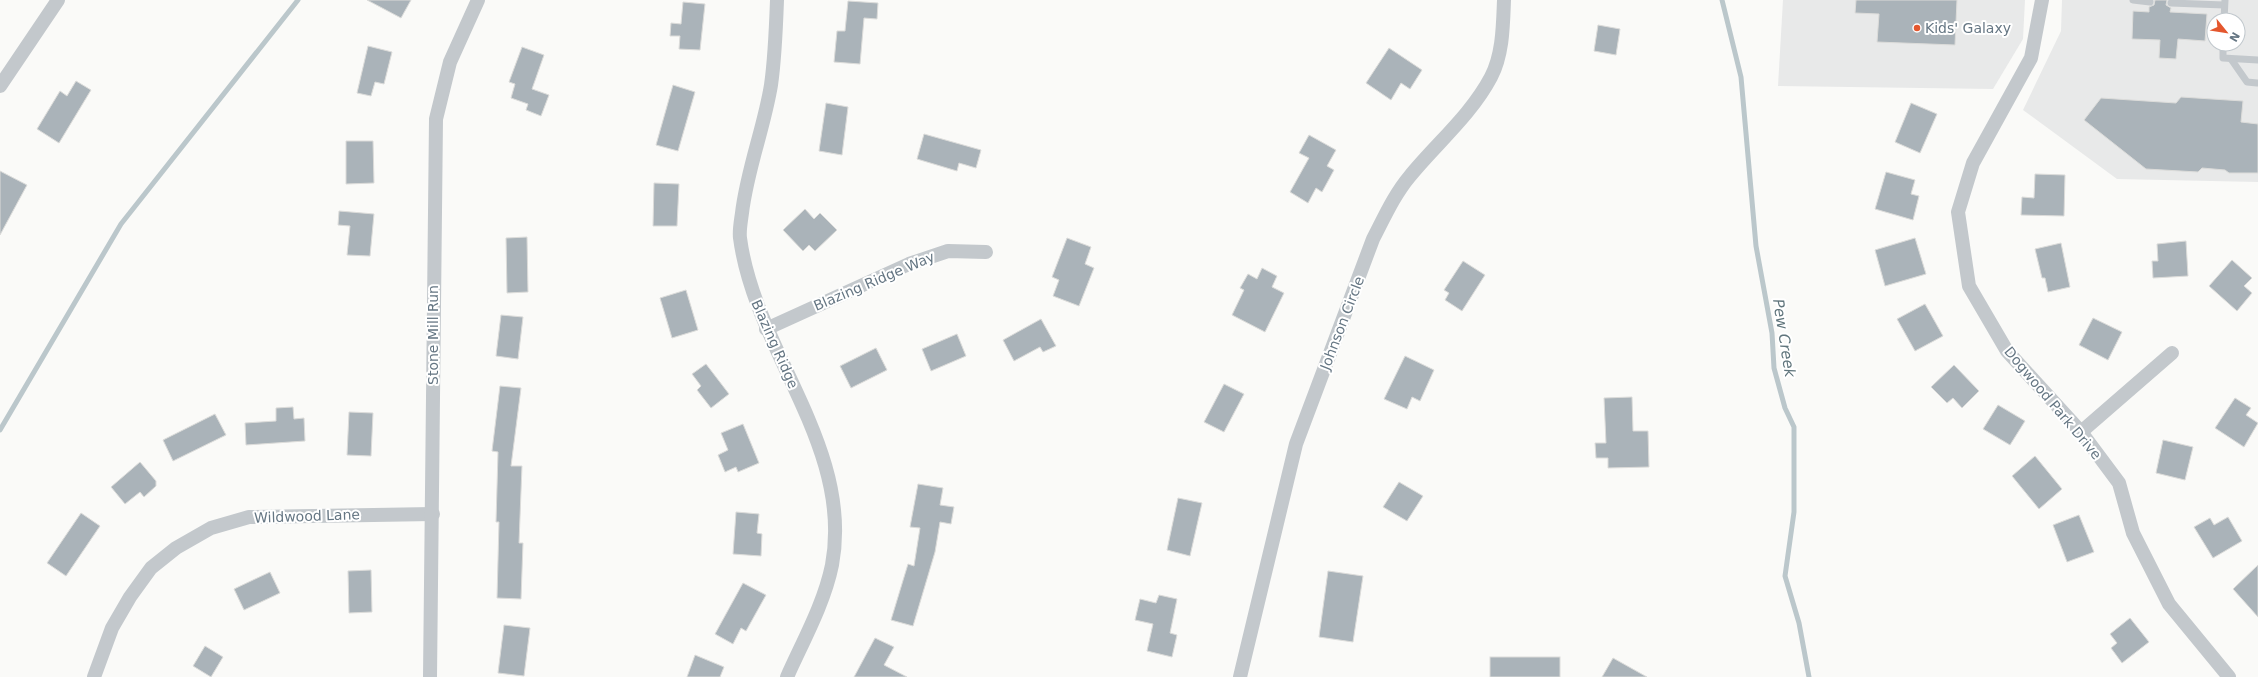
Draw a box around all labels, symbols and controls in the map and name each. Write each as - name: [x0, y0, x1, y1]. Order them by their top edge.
- north arrow: [2206, 12, 2246, 52]
- place label: Kids' Galaxy: [1925, 20, 2011, 36]
- marker: Kids' Galaxy: [1912, 23, 1922, 33]
- text: N: [2226, 30, 2242, 44]
- street label: Blazing Ridge Way: [811, 248, 937, 314]
- street label: Johnson Circle: [1316, 274, 1367, 373]
- street label: Stone Mill Run: [425, 285, 441, 385]
- street label: Blazing Ridge: [748, 297, 802, 391]
- water label: Pew Creek: [1769, 298, 1799, 380]
- street label: Dogwood Park Drive: [2001, 343, 2105, 463]
- street label: Wildwood Lane: [254, 506, 360, 526]

